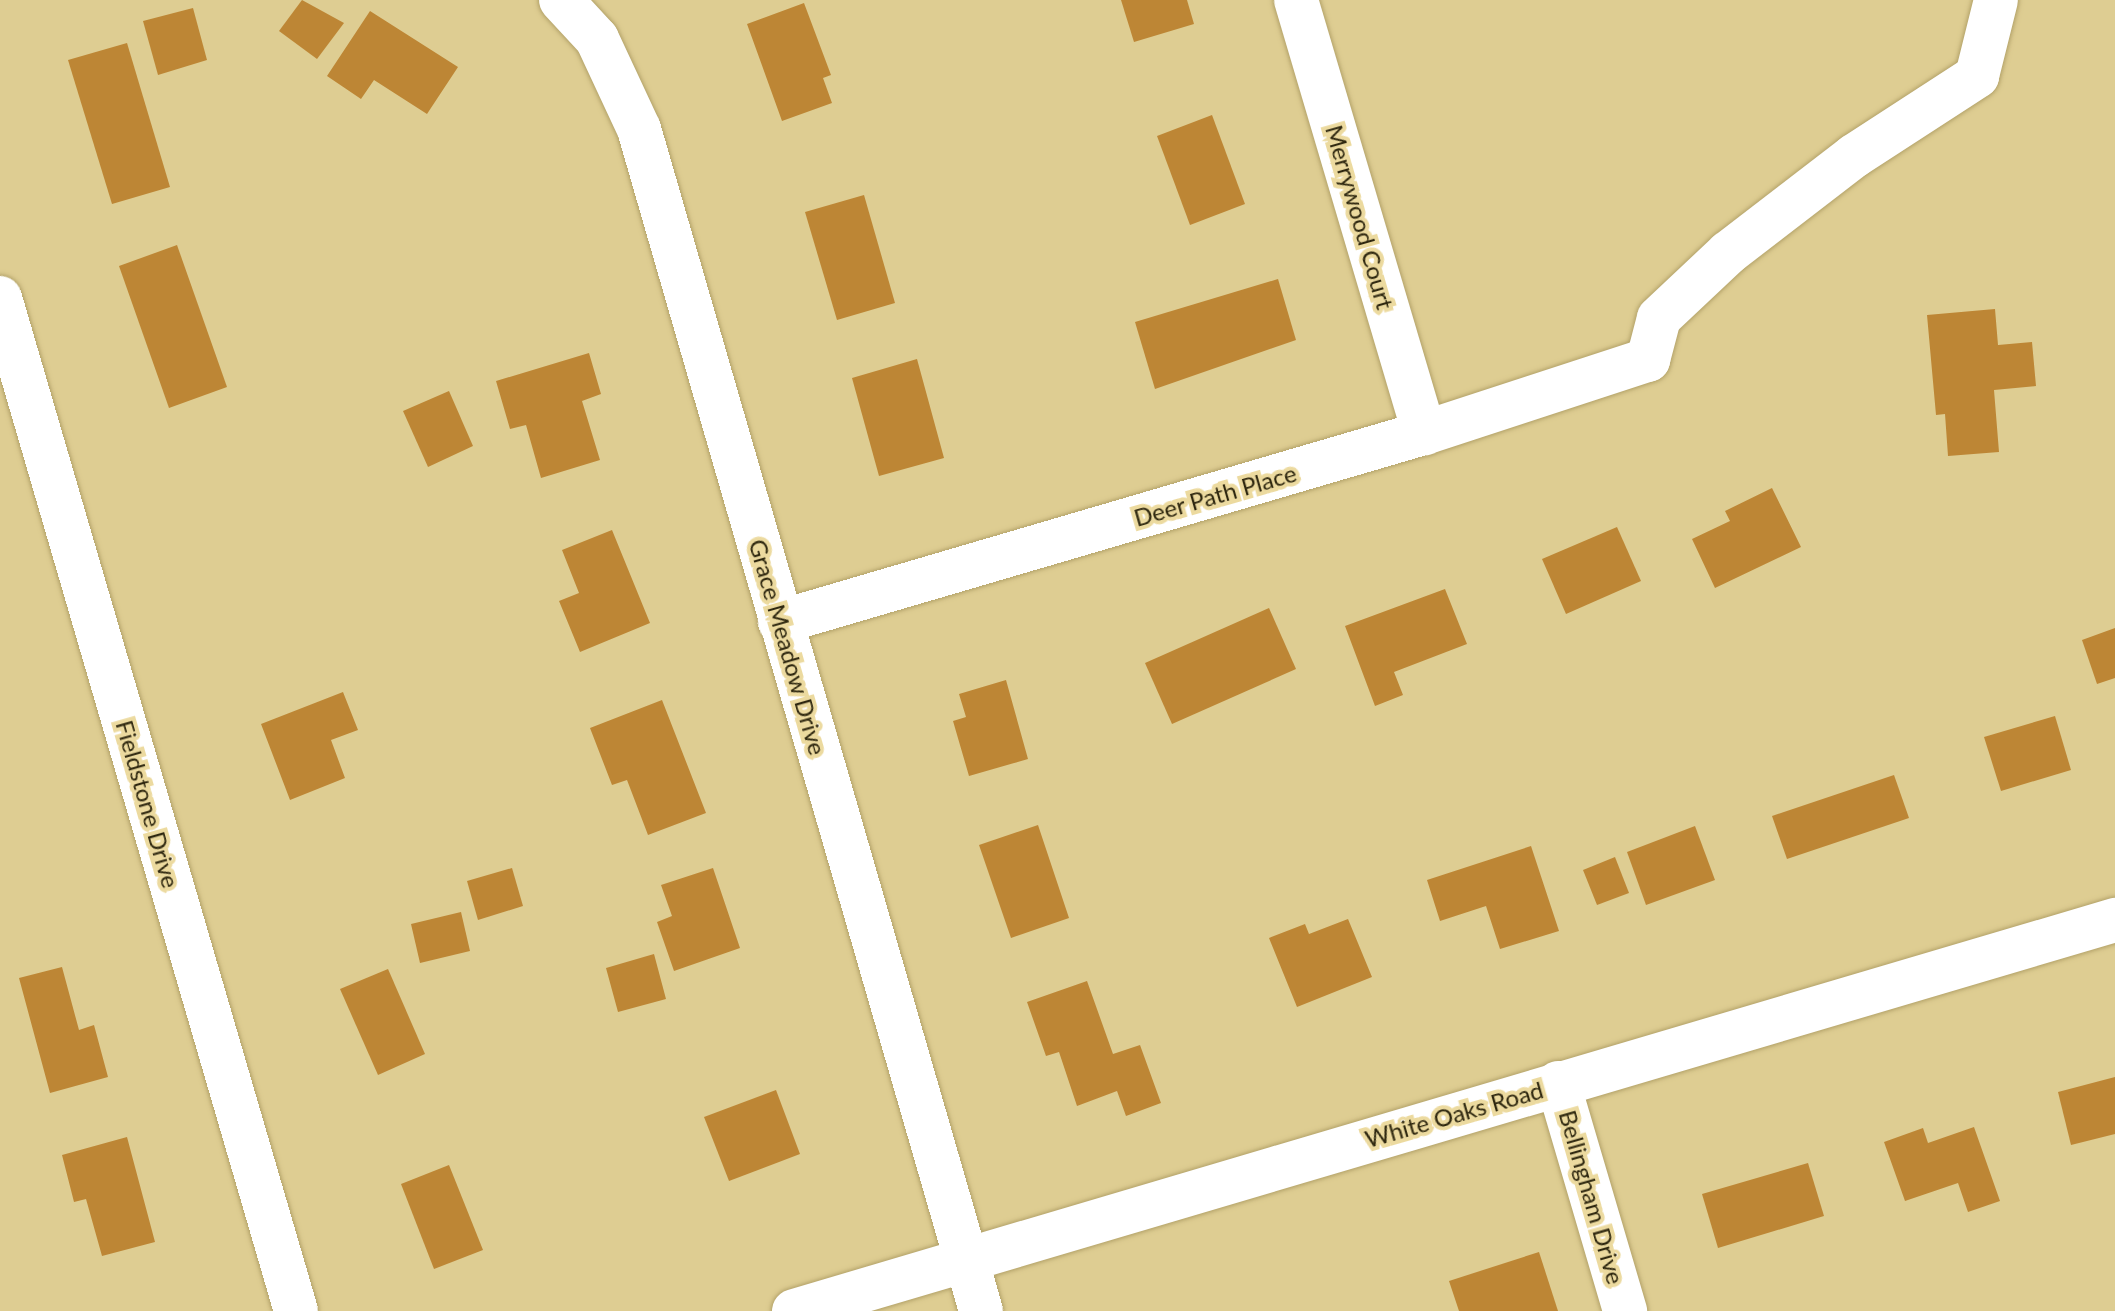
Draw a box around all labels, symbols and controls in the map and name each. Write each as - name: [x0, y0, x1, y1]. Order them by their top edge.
- street label: Merrywood Court: [1320, 122, 1400, 312]
- street label: Deer Path Place: [1130, 458, 1300, 532]
- street label: Grace Meadow Drive: [743, 536, 833, 758]
- street label: Fieldstone Drive: [110, 717, 186, 891]
- street label: White Oaks Road: [1362, 1075, 1546, 1153]
- street label: Bellingham Drive: [1553, 1107, 1631, 1287]

